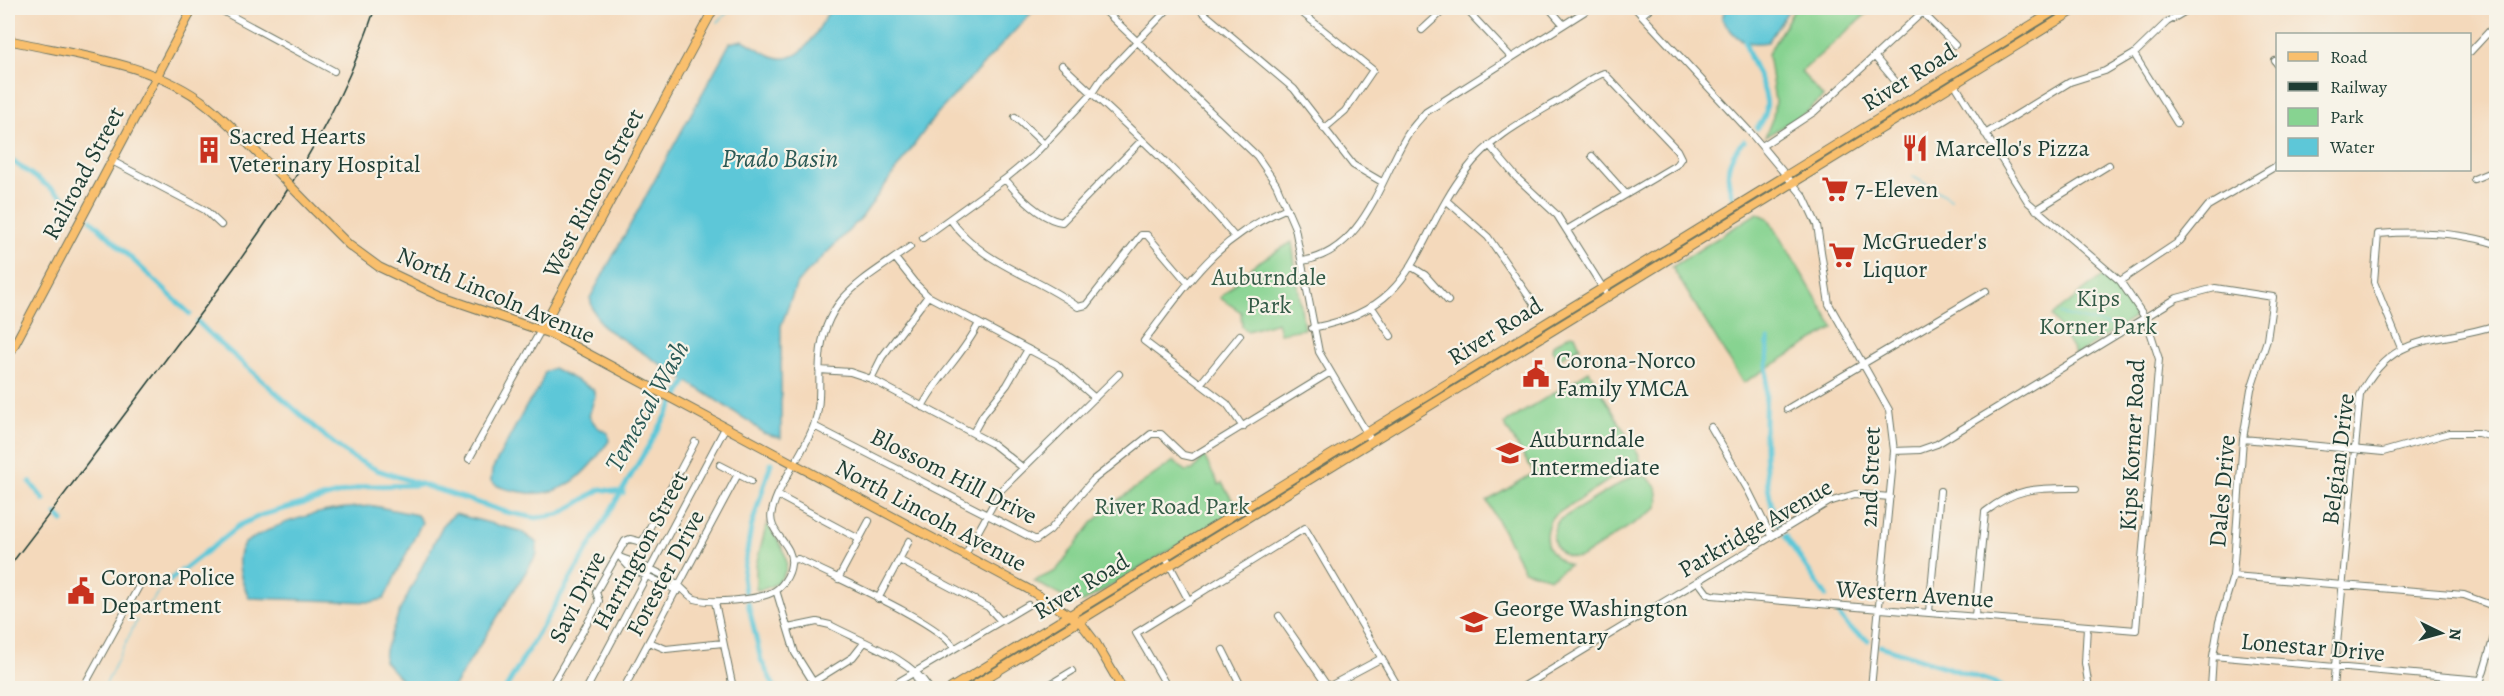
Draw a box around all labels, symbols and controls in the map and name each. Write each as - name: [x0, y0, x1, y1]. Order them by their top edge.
- legend: [2276, 33, 2471, 171]
- street label: River Road: [1856, 35, 1963, 119]
- text: Road: [2330, 45, 2368, 69]
- text: Railway: [2330, 75, 2388, 99]
- street label: Railroad Street: [34, 101, 132, 245]
- street label: West Rincon Street: [535, 103, 651, 284]
- text: Park: [2330, 105, 2364, 129]
- place label: Sacred Hearts Veterinary Hospital: [228, 120, 420, 180]
- place label: Marcello's Pizza: [1935, 132, 2090, 164]
- restaurant icon: Marcello's Pizza: [1900, 133, 1930, 163]
- building icon: Sacred Hearts Veterinary Hospital: [194, 135, 224, 165]
- text: Water: [2329, 135, 2375, 159]
- water label: Prado Basin: [722, 141, 838, 176]
- place label: 7-Eleven: [1855, 173, 1938, 205]
- supermarket icon: 7-Eleven: [1820, 174, 1850, 204]
- place label: McGrueder's Liquor: [1862, 225, 1987, 285]
- street label: North Lincoln Avenue: [392, 239, 600, 351]
- supermarket icon: McGrueder's Liquor: [1827, 240, 1857, 270]
- park label: Auburndale Park: [1211, 261, 1326, 321]
- park label: Kips Korner Park: [2039, 282, 2157, 342]
- street label: River Road: [1442, 289, 1549, 373]
- water label: Temescal Wash: [597, 334, 697, 478]
- place label: Corona-Norco Family YMCA: [1556, 344, 1696, 404]
- street label: Kips Korner Road: [2112, 358, 2152, 532]
- public building icon: Corona-Norco Family YMCA: [1521, 359, 1551, 389]
- street label: Belgian Drive: [2314, 391, 2362, 527]
- street label: Blossom Hill Drive: [865, 420, 1043, 532]
- place label: Auburndale Intermediate: [1529, 423, 1660, 483]
- street label: 2nd Street: [1852, 426, 1888, 528]
- street label: Dales Drive: [2201, 433, 2243, 549]
- school or university icon: Auburndale Intermediate: [1495, 438, 1525, 468]
- street label: North Lincoln Avenue: [830, 451, 1032, 579]
- street label: Harrington Street: [585, 465, 695, 635]
- street label: Parkridge Avenue: [1672, 471, 1838, 585]
- park label: River Road Park: [1094, 490, 1250, 522]
- street label: Forester Drive: [618, 504, 712, 642]
- street label: Savi Drive: [541, 545, 613, 649]
- street label: River Road: [1027, 545, 1135, 627]
- place label: Corona Police Department: [101, 561, 235, 621]
- street label: Western Avenue: [1834, 572, 1995, 615]
- public building icon: Corona Police Department: [66, 576, 96, 606]
- place label: George Washington Elementary: [1494, 592, 1688, 652]
- north arrow: [2411, 603, 2471, 663]
- school or university icon: George Washington Elementary: [1459, 607, 1489, 637]
- street label: Lonestar Drive: [2240, 625, 2386, 669]
- text: N: [2443, 627, 2466, 641]

